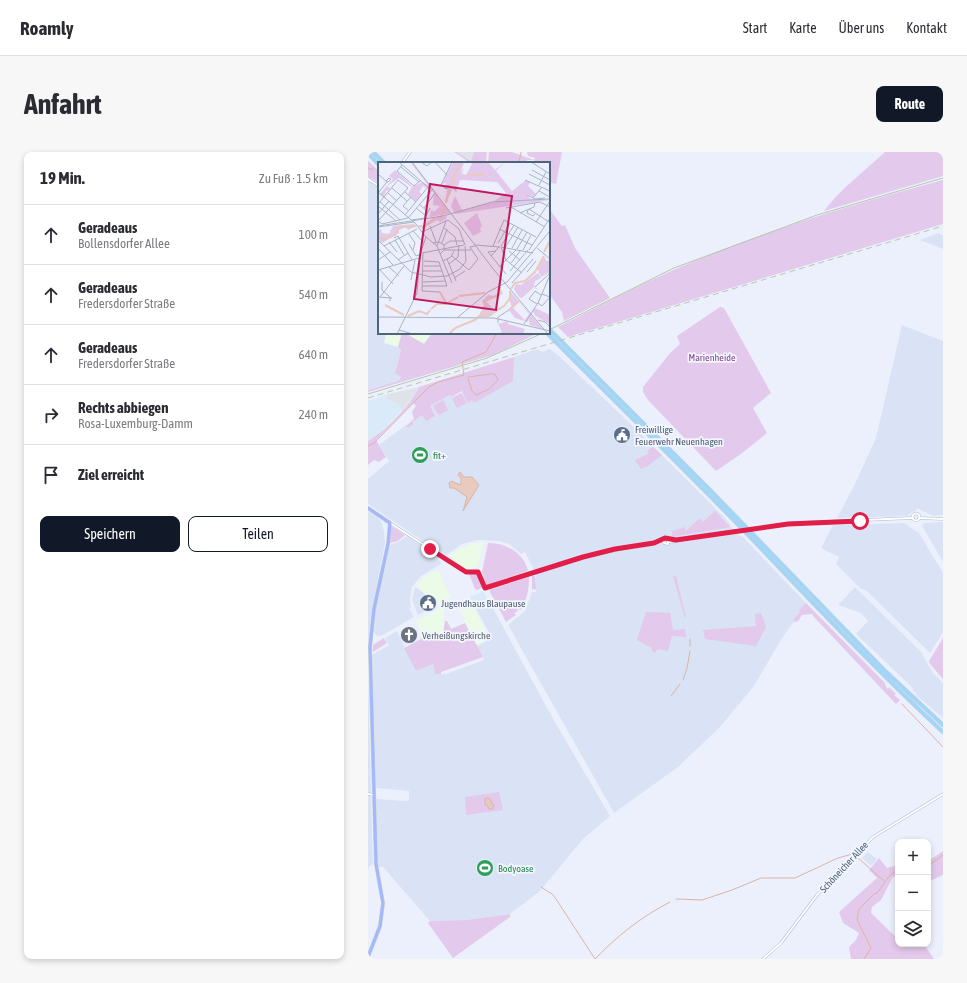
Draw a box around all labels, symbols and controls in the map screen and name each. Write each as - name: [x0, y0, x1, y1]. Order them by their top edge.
- text: Roamly: [20, 17, 74, 39]
- text: Start: [743, 20, 767, 36]
- text: Karte: [789, 20, 817, 36]
- text: Über uns: [839, 20, 884, 36]
- text: Kontakt: [906, 20, 947, 36]
- button: Route: [876, 86, 943, 122]
- text: Anfahrt: [24, 88, 102, 120]
- inset map: [378, 162, 550, 334]
- text: 19 Min.: [40, 168, 85, 188]
- text: Zu Fuß · 1.5 km: [259, 171, 328, 186]
- text: Geradeaus: [78, 219, 137, 236]
- icon: ahead: [40, 224, 62, 246]
- text: 100 m: [299, 227, 328, 242]
- text: Bollensdorfer Allee: [78, 236, 170, 251]
- text: Geradeaus: [78, 279, 137, 296]
- icon: ahead: [40, 284, 62, 306]
- text: 540 m: [299, 287, 328, 302]
- text: Fredersdorfer Straße: [78, 296, 175, 311]
- text: Geradeaus: [78, 339, 137, 356]
- icon: ahead: [40, 344, 62, 366]
- text: 640 m: [299, 347, 328, 362]
- park label: Marienheide: [689, 352, 736, 363]
- text: Fredersdorfer Straße: [78, 356, 175, 371]
- text: Rechts abbiegen: [78, 399, 168, 416]
- icon: right: [40, 404, 62, 426]
- text: 240 m: [299, 407, 328, 422]
- text: Rosa-Luxemburg-Damm: [78, 416, 193, 431]
- place label: Freiwillige Feuerwehr Neuenhagen: [635, 424, 723, 447]
- public building icon: Freiwillige Feuerwehr Neuenhagen: [612, 425, 632, 445]
- sports icon: fit+: [410, 445, 430, 465]
- place label: fit+: [433, 450, 446, 461]
- icon: arrive: [40, 464, 62, 486]
- text: Ziel erreicht: [78, 466, 144, 483]
- route start: [851, 512, 869, 530]
- button: Speichern: [40, 516, 180, 552]
- button: Teilen: [188, 516, 328, 552]
- route end: [421, 540, 439, 558]
- public building icon: Jugendhaus Blaupause: [418, 593, 438, 613]
- place label: Jugendhaus Blaupause: [441, 598, 526, 609]
- church icon: Verheißungskirche: [399, 625, 419, 645]
- place label: Verheißungskirche: [422, 630, 491, 641]
- street label: Schöneicher Allee: [818, 839, 871, 895]
- map controls: [895, 839, 931, 947]
- button: +: [895, 839, 931, 875]
- sports icon: Bodyoase: [475, 858, 495, 878]
- place label: Bodyoase: [498, 863, 534, 874]
- button: −: [895, 875, 931, 911]
- button: layers: [895, 911, 931, 947]

